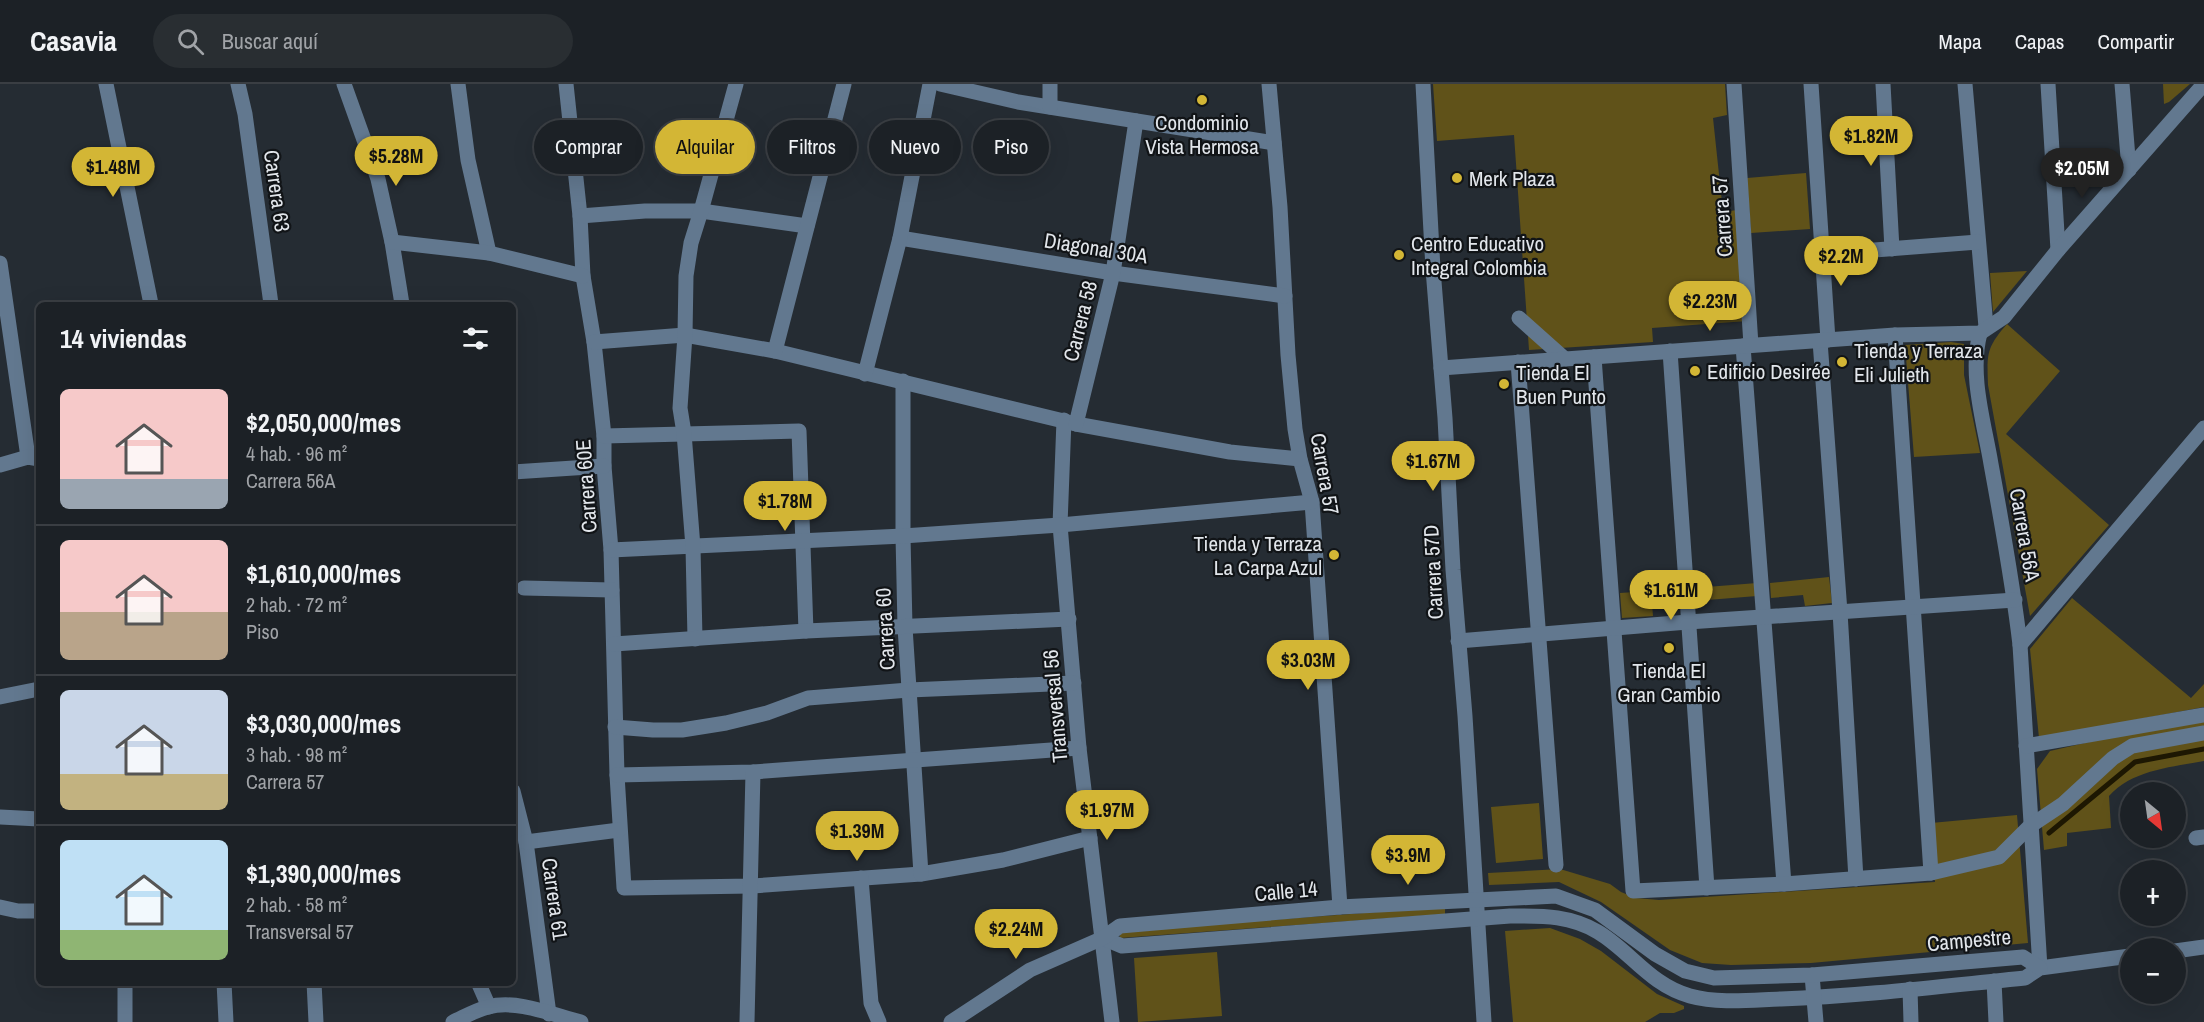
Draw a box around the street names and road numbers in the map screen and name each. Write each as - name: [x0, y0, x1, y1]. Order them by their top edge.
- street label: Carrera 63: [257, 148, 297, 234]
- street label: Carrera 57: [1705, 174, 1739, 258]
- street label: Diagonal 30A: [1042, 226, 1150, 271]
- street label: Carrera 58: [1056, 278, 1104, 364]
- street label: Carrera 57: [1304, 431, 1346, 517]
- street label: Carrera 60E: [568, 438, 604, 534]
- street label: Carrera 56A: [2003, 486, 2048, 584]
- street label: Carrera 57D: [1416, 524, 1450, 620]
- street label: Carrera 60: [868, 587, 902, 671]
- street label: Transversal 56: [1036, 648, 1074, 764]
- street label: Carrera 61: [535, 856, 575, 942]
- street label: Calle 14: [1253, 874, 1319, 908]
- street label: Campestre: [1926, 922, 2012, 958]

